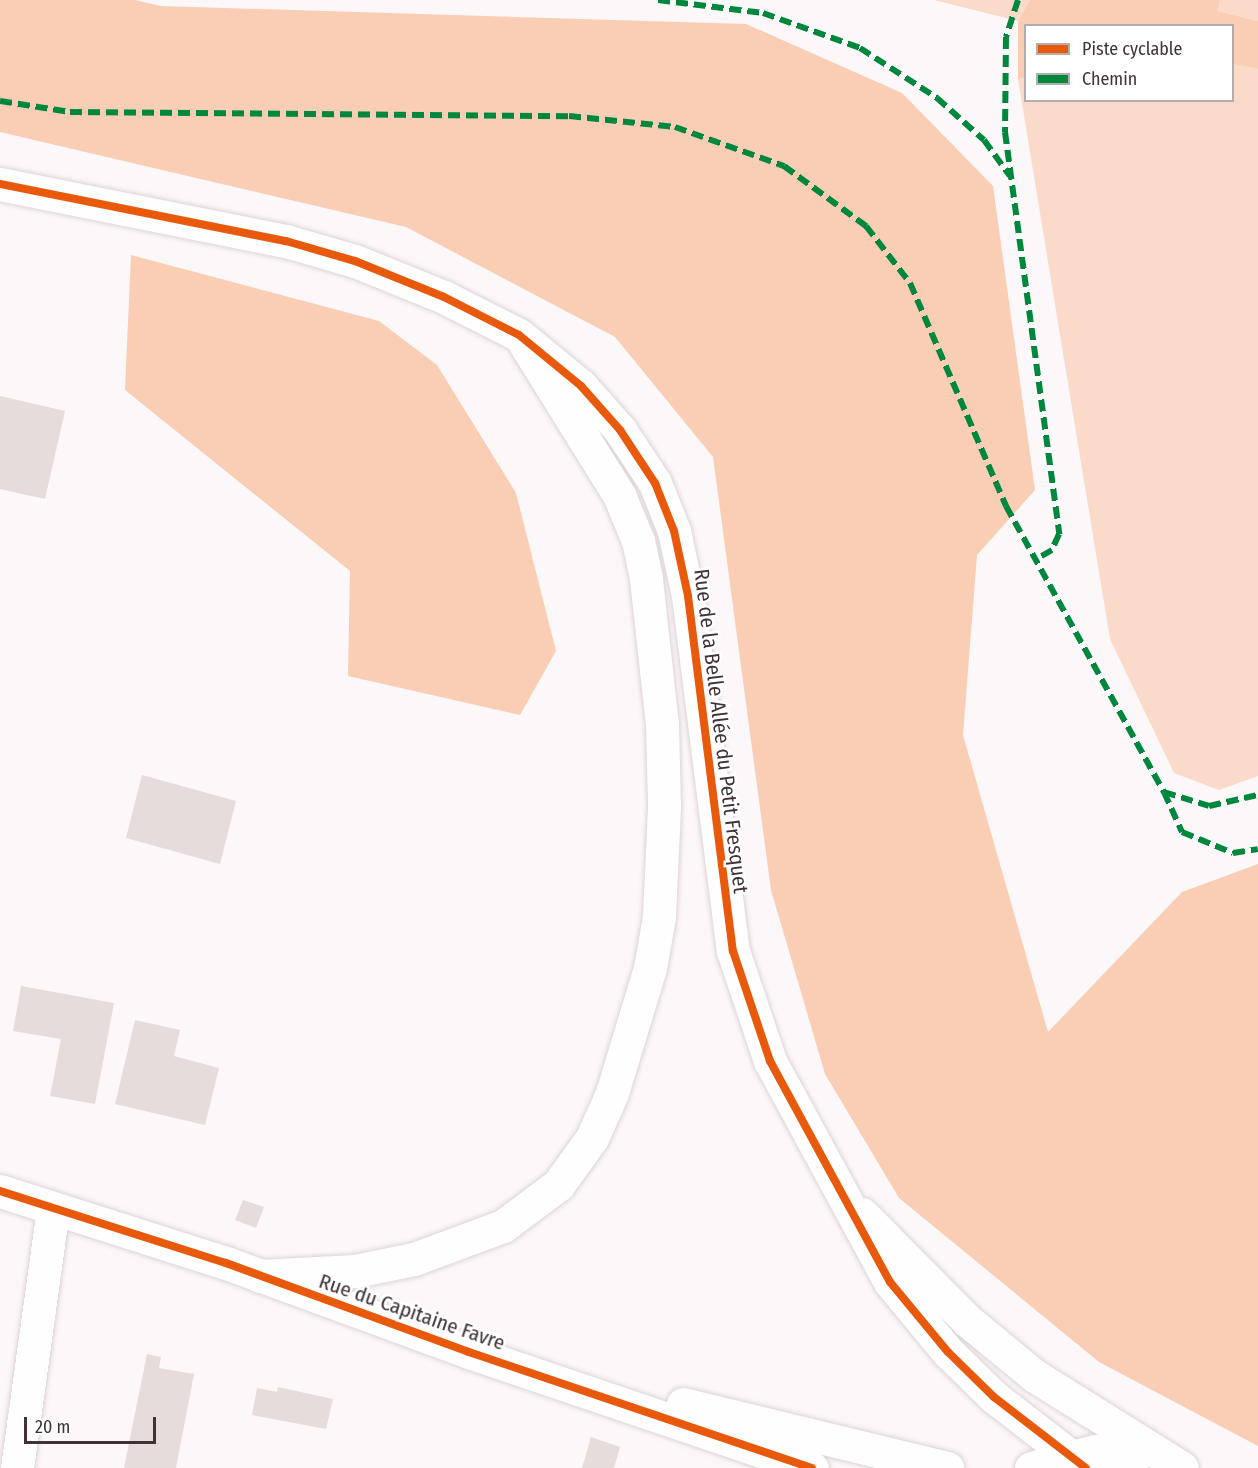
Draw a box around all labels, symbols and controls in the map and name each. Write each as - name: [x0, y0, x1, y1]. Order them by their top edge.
- legend: [1024, 24, 1234, 102]
- text: Piste cyclable: [1082, 38, 1182, 60]
- text: Chemin: [1082, 68, 1137, 90]
- street label: Rue de la Belle Allée du Petit Fresquet: [689, 567, 753, 895]
- street label: Rue du Capitaine Favre: [316, 1268, 508, 1356]
- scale bar: [27, 1405, 159, 1443]
- text: 20 m: [35, 1416, 70, 1438]

